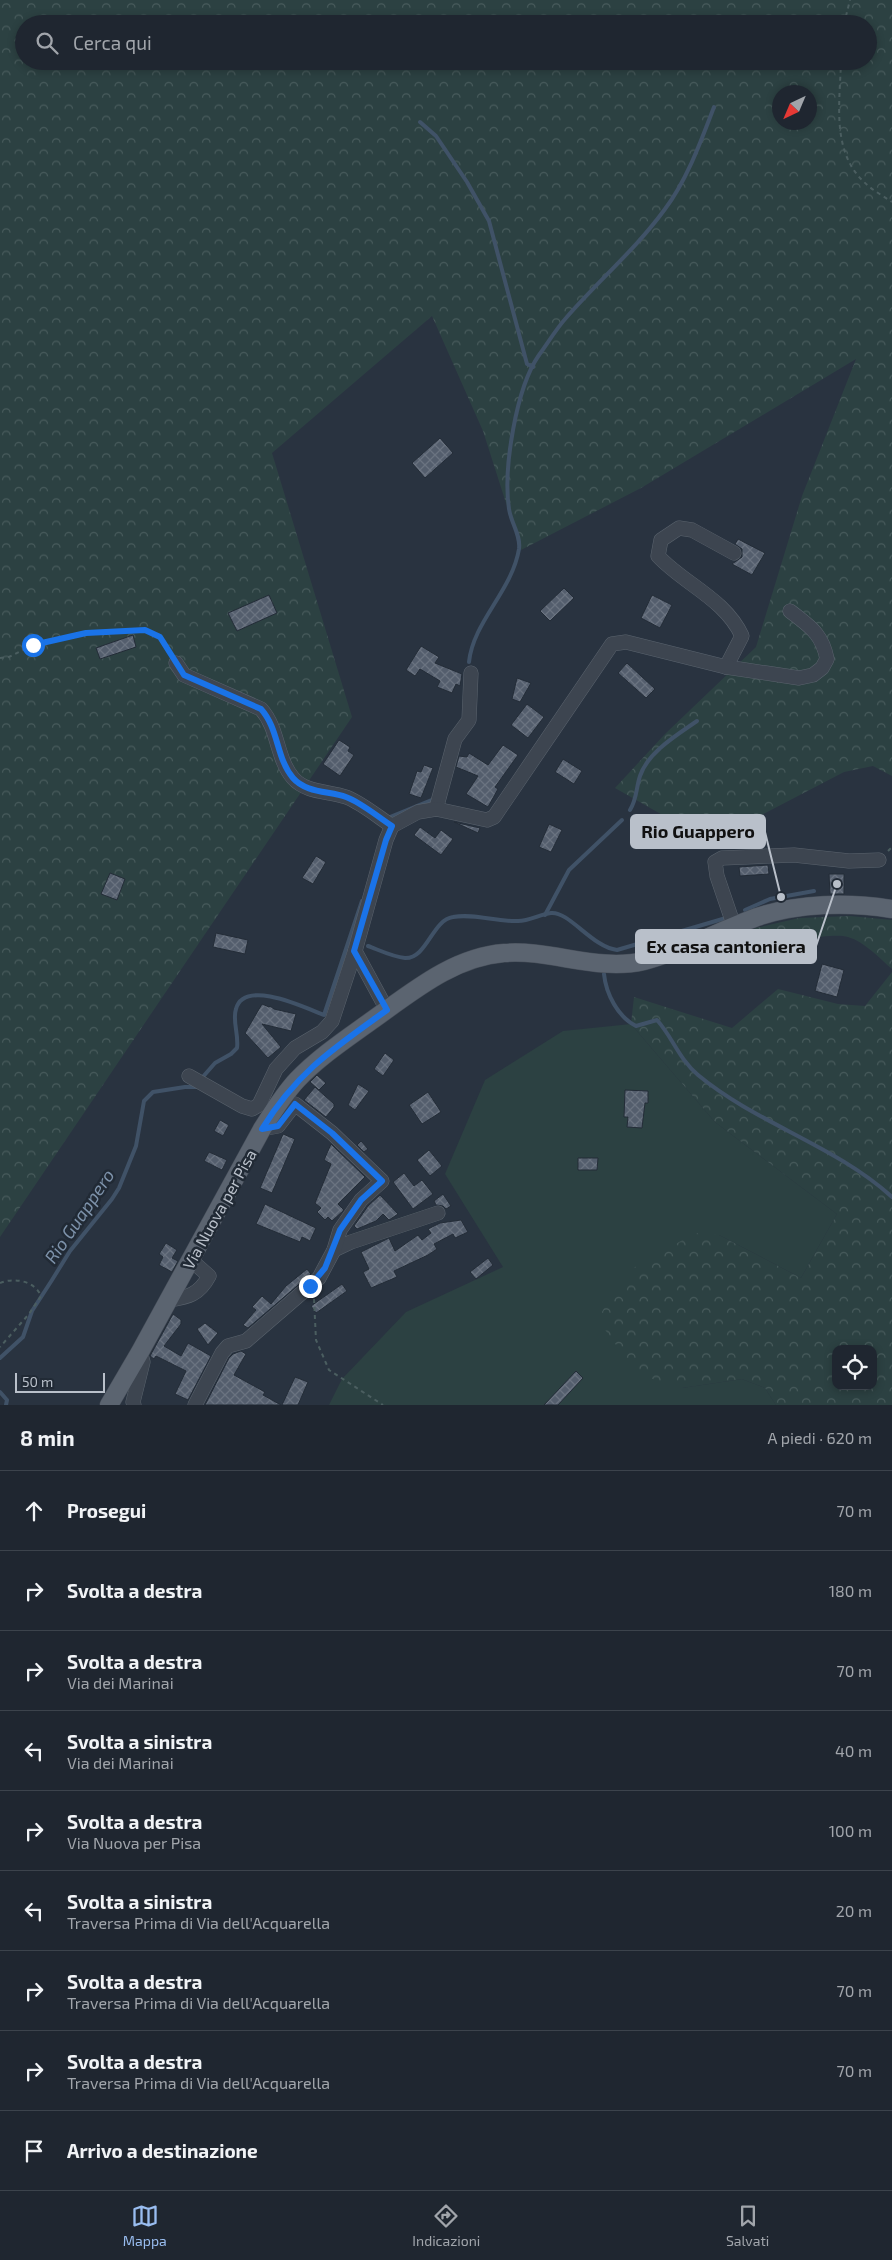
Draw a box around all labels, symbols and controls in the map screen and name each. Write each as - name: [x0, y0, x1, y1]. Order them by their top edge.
- search box: [15, 15, 877, 70]
- icon: search: [33, 29, 61, 57]
- text: Cerca qui: [73, 31, 152, 54]
- north arrow: [772, 85, 817, 130]
- route start: [22, 634, 45, 657]
- callout: Rio Guappero: [631, 815, 765, 848]
- text: Rio Guappero: [641, 820, 755, 842]
- callout: Ex casa cantoniera: [636, 930, 816, 963]
- text: Ex casa cantoniera: [646, 935, 806, 957]
- street label: Via Nuova per Pisa: [178, 1146, 260, 1272]
- water label: Rio Guappero: [39, 1165, 119, 1267]
- route end: [299, 1275, 322, 1298]
- map controls: [832, 1345, 877, 1390]
- button: locate: [832, 1345, 877, 1390]
- scale bar: [15, 1370, 105, 1393]
- text: 50 m: [22, 1373, 53, 1390]
- text: 8 min: [20, 1425, 75, 1450]
- text: A piedi · 620 m: [768, 1428, 872, 1447]
- icon: ahead: [20, 1497, 48, 1525]
- text: Prosegui: [67, 1499, 146, 1522]
- text: 70 m: [837, 1501, 872, 1520]
- icon: right: [20, 1577, 48, 1605]
- text: Svolta a destra: [67, 1579, 202, 1602]
- text: 180 m: [829, 1581, 872, 1600]
- text: Svolta a destra: [67, 1650, 202, 1673]
- icon: right: [20, 1657, 48, 1685]
- text: 70 m: [837, 1661, 872, 1680]
- text: Via dei Marinai: [67, 1673, 174, 1692]
- text: Svolta a sinistra: [67, 1730, 212, 1753]
- icon: left: [20, 1737, 48, 1765]
- text: 40 m: [835, 1741, 872, 1760]
- text: Via dei Marinai: [67, 1753, 174, 1772]
- text: Svolta a destra: [67, 1810, 202, 1833]
- icon: right: [20, 1817, 48, 1845]
- text: 100 m: [829, 1821, 872, 1840]
- text: Via Nuova per Pisa: [67, 1833, 201, 1852]
- text: Svolta a sinistra: [67, 1890, 212, 1913]
- icon: left: [20, 1897, 48, 1925]
- text: 20 m: [836, 1901, 872, 1920]
- text: Traversa Prima di Via dell'Acquarella: [67, 1913, 330, 1932]
- text: Svolta a destra: [67, 1970, 202, 1993]
- icon: right: [20, 1977, 48, 2005]
- text: 70 m: [837, 1981, 872, 2000]
- text: Traversa Prima di Via dell'Acquarella: [67, 1993, 330, 2012]
- text: Svolta a destra: [67, 2050, 202, 2073]
- icon: right: [20, 2057, 48, 2085]
- text: 70 m: [837, 2061, 872, 2080]
- text: Traversa Prima di Via dell'Acquarella: [67, 2073, 330, 2092]
- icon: arrive: [20, 2137, 48, 2165]
- text: Arrivo a destinazione: [67, 2139, 258, 2162]
- tab: Mappa: [123, 2202, 167, 2249]
- tab: Indicazioni: [412, 2202, 480, 2249]
- tab: Salvati: [726, 2202, 769, 2249]

